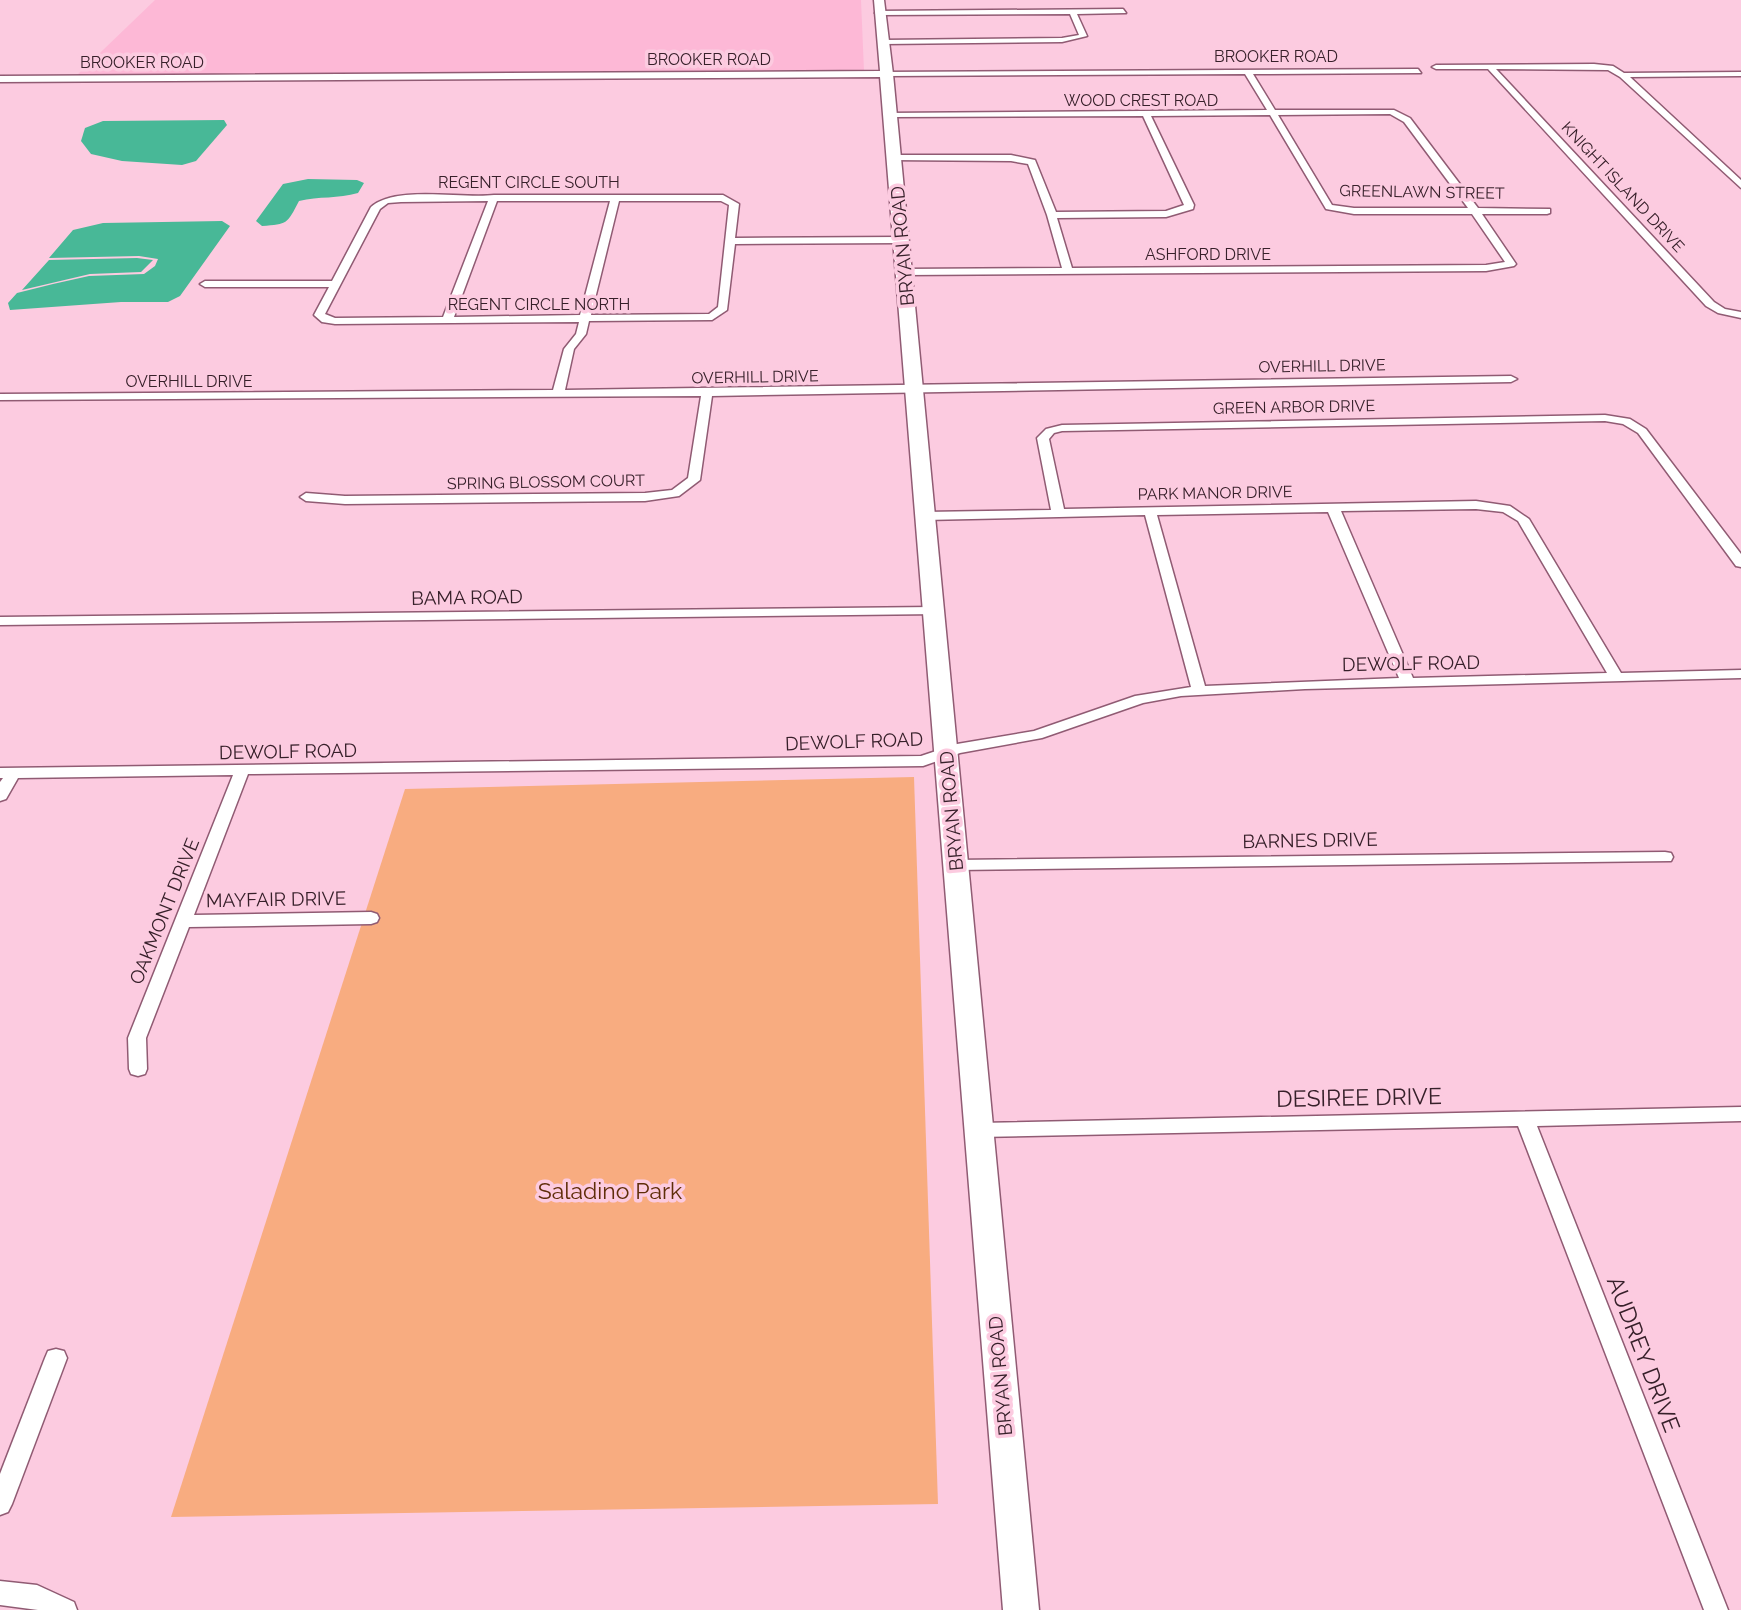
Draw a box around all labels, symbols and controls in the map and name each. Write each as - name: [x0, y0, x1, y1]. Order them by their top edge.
- street label: BROOKER ROAD: [1214, 47, 1338, 66]
- street label: BROOKER ROAD: [647, 50, 771, 69]
- street label: BROOKER ROAD: [80, 53, 204, 72]
- street label: WOOD CREST ROAD: [1064, 91, 1218, 110]
- street label: KNIGHT ISLAND DRIVE: [1558, 118, 1689, 256]
- street label: REGENT CIRCLE SOUTH: [438, 173, 620, 192]
- street label: GREENLAWN STREET: [1339, 181, 1505, 203]
- street label: BRYAN ROAD: [886, 185, 918, 307]
- street label: ASHFORD DRIVE: [1145, 245, 1271, 264]
- street label: REGENT CIRCLE NORTH: [448, 295, 630, 314]
- street label: OVERHILL DRIVE: [1258, 355, 1386, 377]
- street label: OVERHILL DRIVE: [691, 366, 819, 388]
- street label: OVERHILL DRIVE: [125, 372, 253, 391]
- street label: GREEN ARBOR DRIVE: [1213, 396, 1376, 418]
- street label: SPRING BLOSSOM COURT: [447, 471, 645, 493]
- street label: PARK MANOR DRIVE: [1137, 482, 1293, 504]
- street label: BAMA ROAD: [411, 585, 523, 609]
- street label: DEWOLF ROAD: [1342, 651, 1480, 675]
- street label: DEWOLF ROAD: [785, 728, 923, 754]
- street label: DEWOLF ROAD: [219, 739, 357, 763]
- street label: BRYAN ROAD: [935, 750, 967, 872]
- street label: BARNES DRIVE: [1242, 828, 1378, 852]
- street label: OAKMONT DRIVE: [125, 835, 203, 987]
- street label: MAYFAIR DRIVE: [206, 887, 346, 911]
- street label: DESIREE DRIVE: [1276, 1082, 1442, 1112]
- park label: Saladino Park: [538, 1177, 682, 1204]
- street label: AUDREY DRIVE: [1602, 1272, 1686, 1436]
- street label: BRYAN ROAD: [984, 1315, 1016, 1437]

